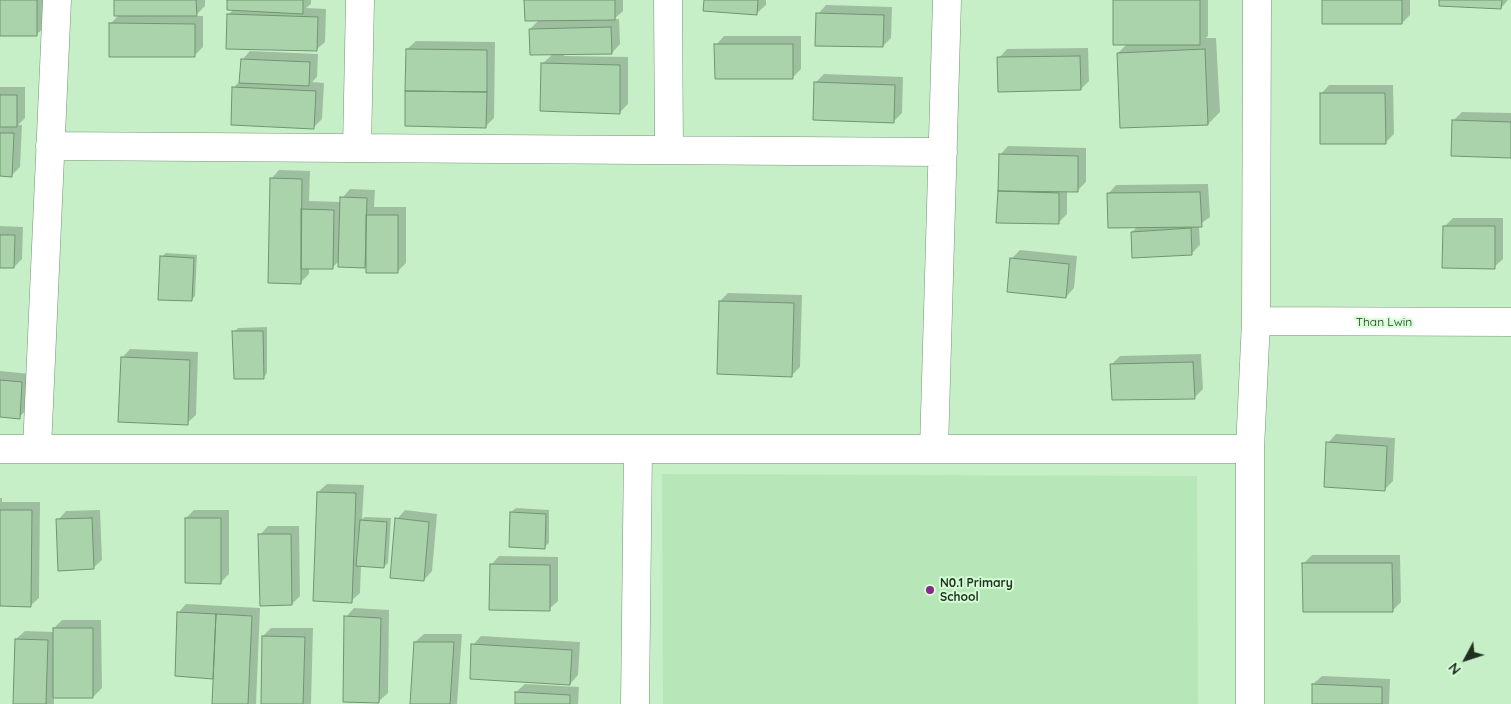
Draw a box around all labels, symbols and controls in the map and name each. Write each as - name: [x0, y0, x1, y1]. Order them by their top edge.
- street label: Than Lwin: [1356, 315, 1412, 329]
- place label: N0.1 Primary School: [940, 576, 1013, 604]
- marker: N0.1 Primary School: [924, 584, 936, 596]
- north arrow: [1441, 634, 1491, 684]
- text: N: [1444, 659, 1465, 678]

